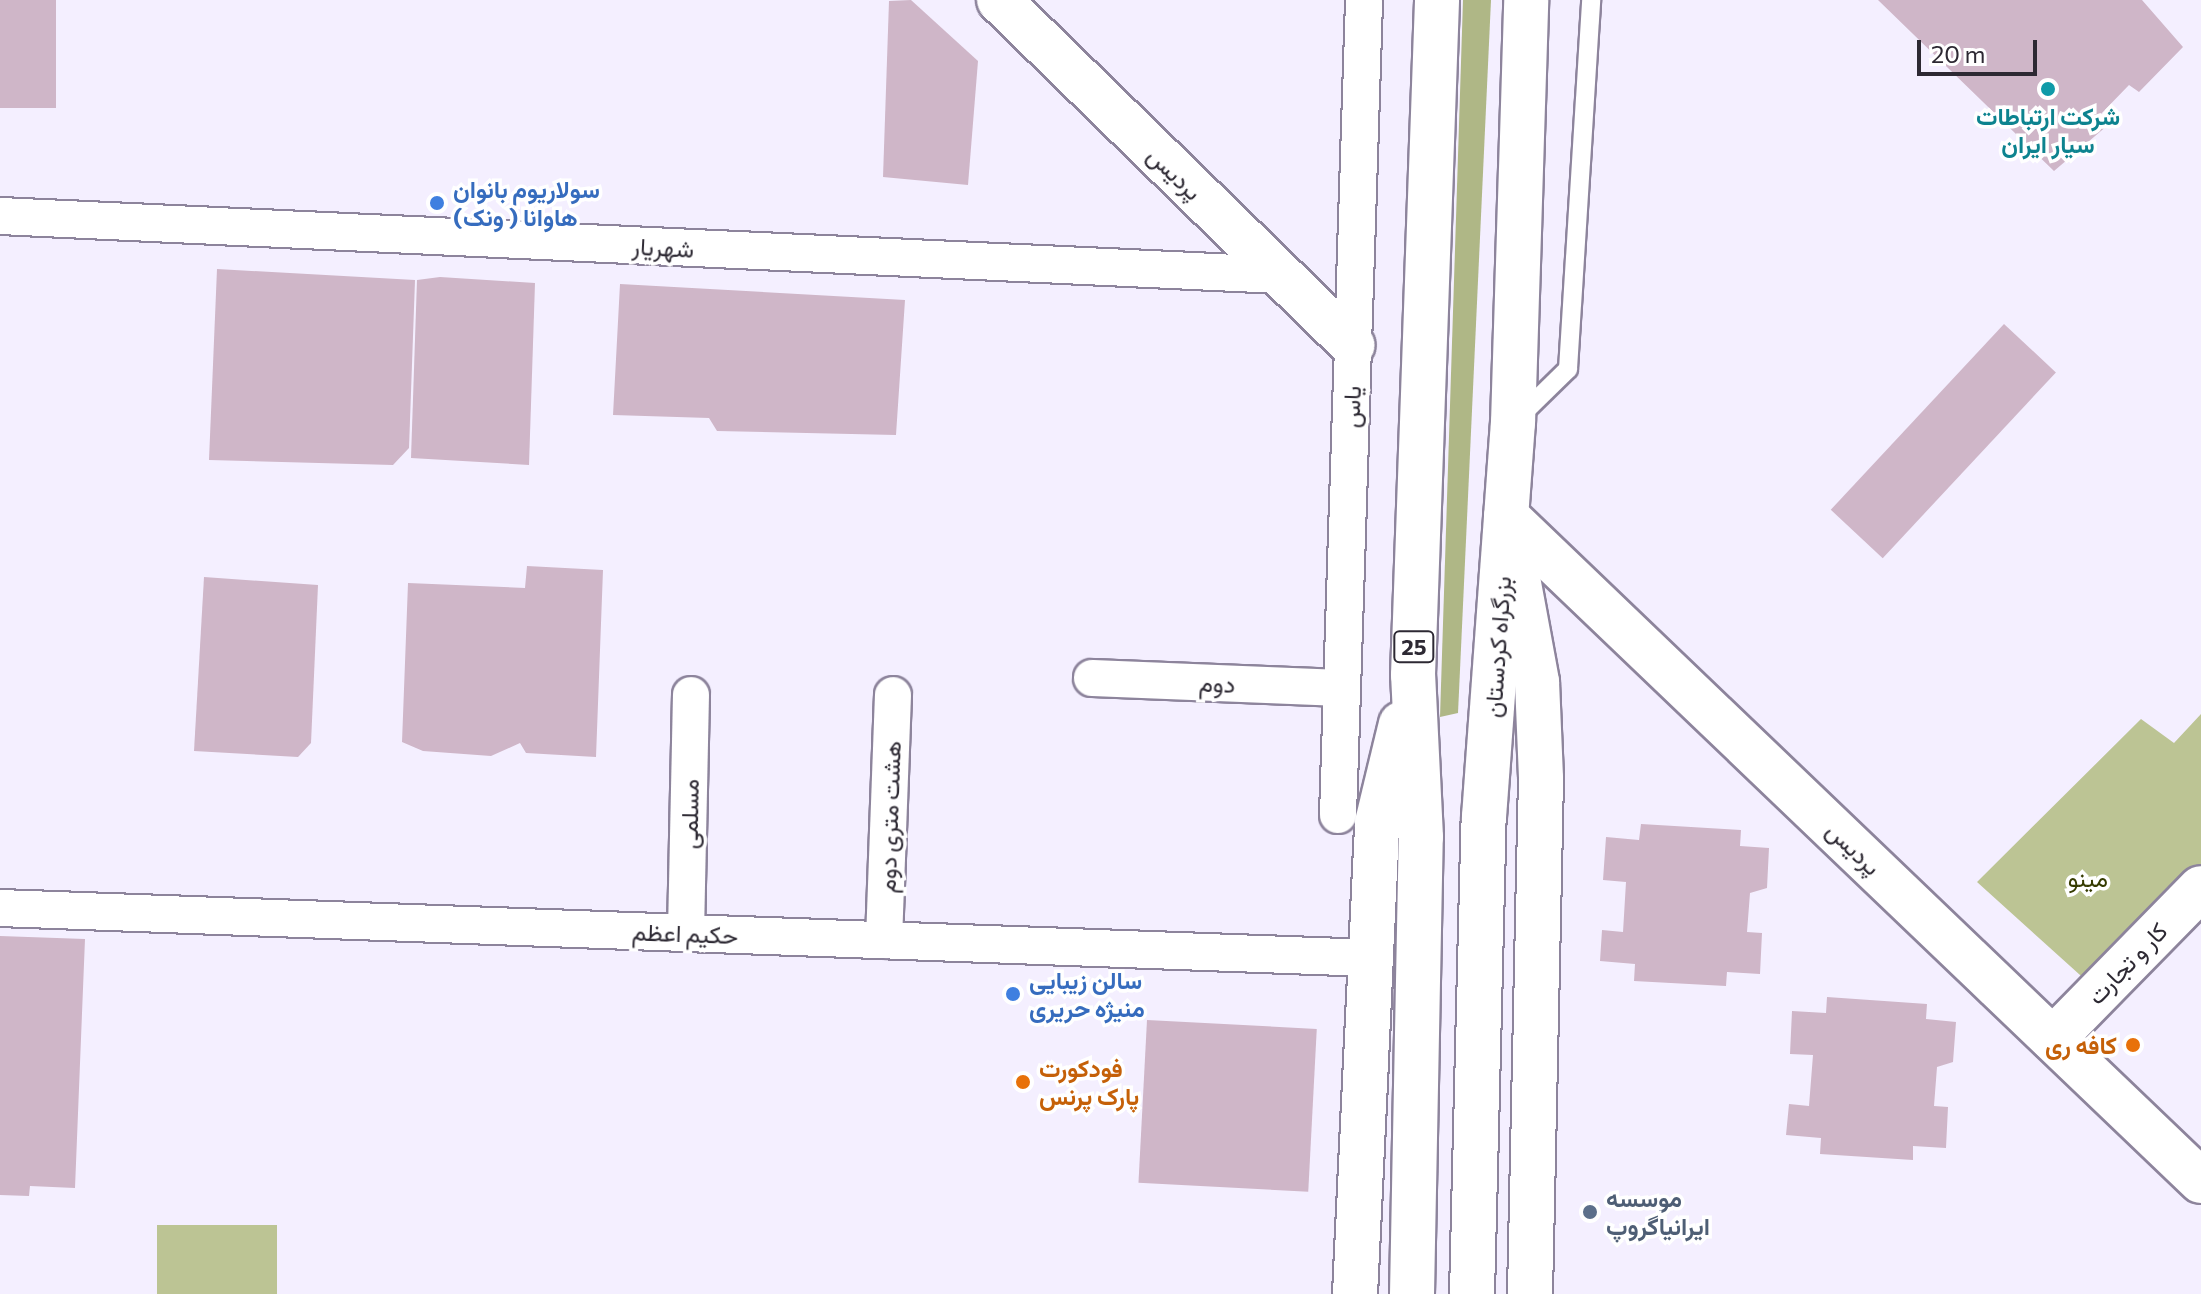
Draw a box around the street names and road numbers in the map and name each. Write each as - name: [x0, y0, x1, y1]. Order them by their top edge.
- street label: پردیس: [1142, 140, 1208, 206]
- street label: شهریار: [631, 231, 695, 263]
- street label: یاس: [1336, 385, 1366, 429]
- street label: بزرگراه کردستان: [1478, 575, 1516, 719]
- road number: 25: [1392, 629, 1436, 665]
- street label: دوم: [1198, 668, 1236, 698]
- street label: هشت متری دوم: [872, 740, 906, 894]
- street label: مسلمی: [674, 779, 704, 849]
- street label: پردیس: [1821, 815, 1887, 881]
- street label: کار و تجارت: [2081, 916, 2173, 1010]
- street label: حکیم اعظم: [631, 917, 739, 949]

